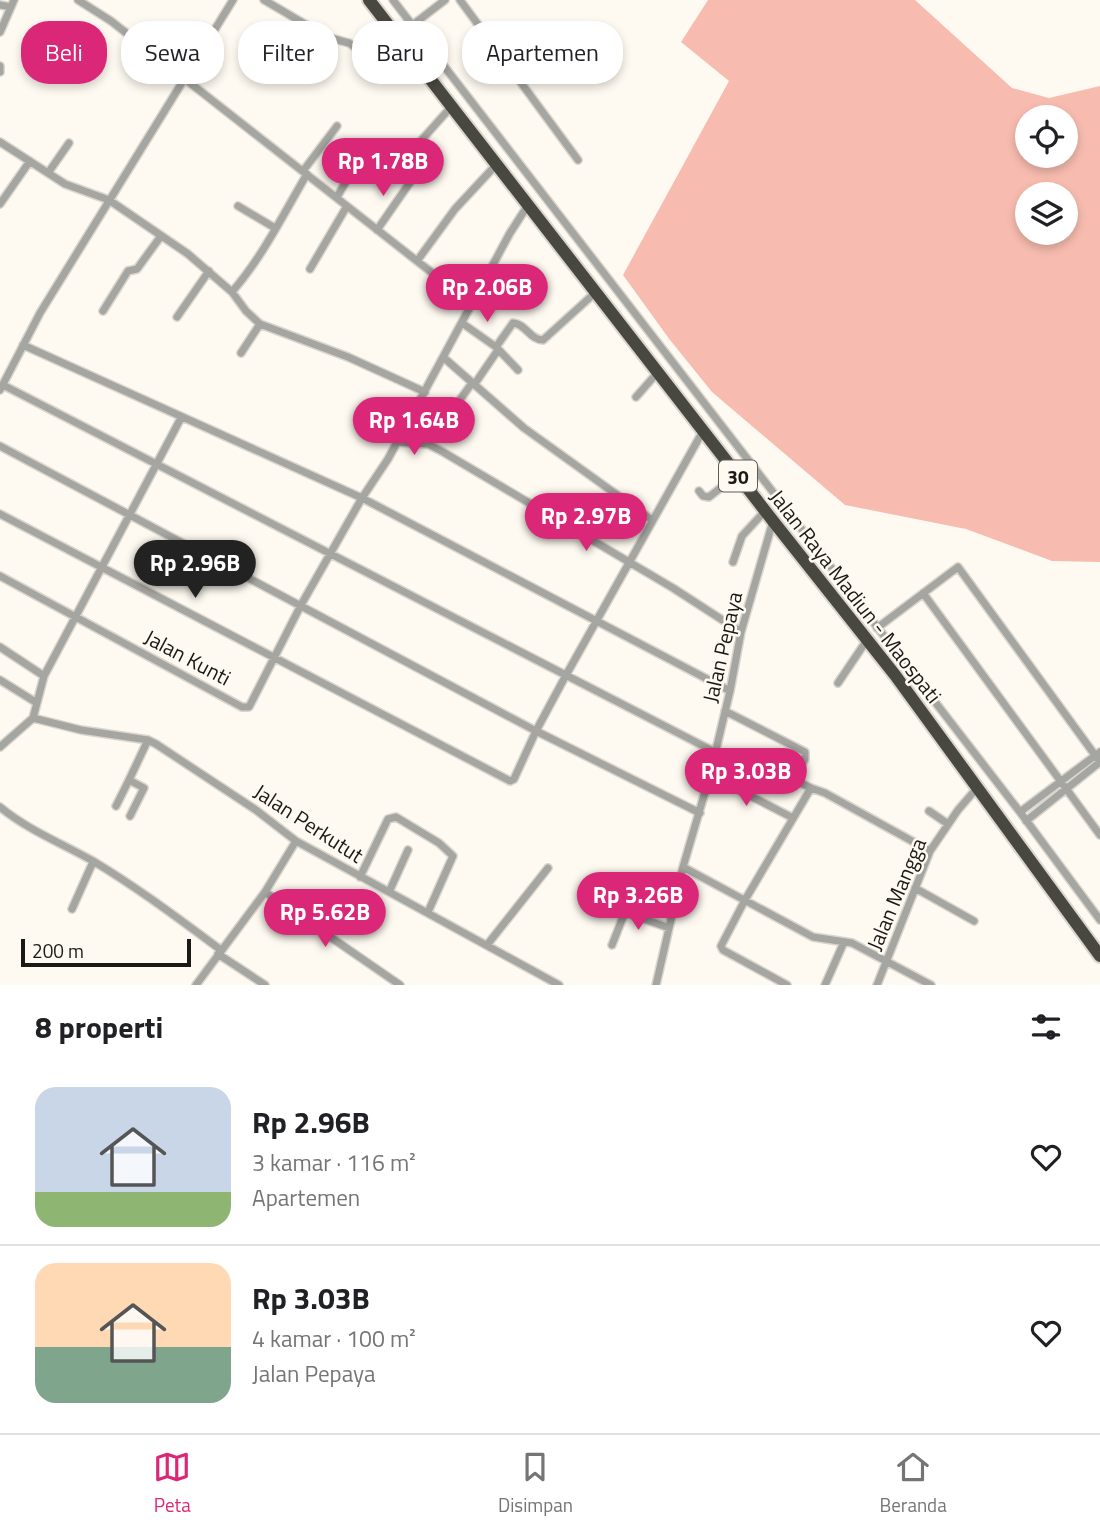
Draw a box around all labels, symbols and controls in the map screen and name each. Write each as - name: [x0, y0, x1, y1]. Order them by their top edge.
- chip: Beli: [21, 21, 107, 84]
- chip: Sewa: [121, 21, 224, 84]
- chip: Filter: [238, 21, 338, 84]
- chip: Baru: [352, 21, 448, 84]
- chip: Apartemen: [462, 21, 623, 84]
- map controls: [1015, 105, 1078, 245]
- button: locate: [1015, 105, 1078, 168]
- pin: Rp 1.78B: [311, 138, 455, 198]
- text: Rp 1.78B: [338, 143, 428, 178]
- button: layers: [1015, 182, 1078, 245]
- pin: Rp 2.06B: [415, 264, 559, 324]
- text: Rp 2.06B: [442, 269, 532, 304]
- pin: Rp 1.64B: [342, 398, 486, 457]
- text: Rp 1.64B: [369, 402, 459, 437]
- road number: 30: [719, 461, 757, 491]
- street label: Jalan Raya Madiun - Maospati: [762, 482, 950, 710]
- pin: Rp 2.97B: [514, 494, 658, 553]
- text: Rp 2.97B: [541, 498, 631, 533]
- pin: Rp 2.96B: [123, 540, 267, 600]
- text: Rp 2.96B: [150, 545, 240, 580]
- street label: Jalan Pepaya: [694, 588, 750, 706]
- street label: Jalan Kunti: [139, 621, 237, 693]
- pin: Rp 3.03B: [674, 748, 818, 808]
- text: Rp 3.03B: [701, 753, 791, 788]
- street label: Jalan Perkutut: [248, 775, 371, 871]
- street label: Jalan Mangga: [858, 832, 934, 955]
- pin: Rp 3.26B: [566, 872, 710, 932]
- text: Rp 3.26B: [593, 877, 683, 912]
- pin: Rp 5.62B: [253, 890, 397, 949]
- text: Rp 5.62B: [280, 894, 370, 929]
- scale bar: [21, 936, 191, 968]
- text: 200 m: [32, 936, 84, 965]
- text: 8 properti: [35, 1004, 163, 1050]
- icon: filters: [1027, 1008, 1065, 1046]
- text: Rp 2.96B: [252, 1099, 370, 1145]
- icon: home: [91, 1115, 175, 1199]
- icon: heart: [1027, 1138, 1065, 1176]
- text: 3 kamar · 116 m²: [252, 1145, 416, 1180]
- text: Apartemen: [252, 1180, 360, 1215]
- text: Rp 3.03B: [252, 1275, 370, 1321]
- icon: home: [91, 1291, 175, 1375]
- icon: heart: [1027, 1314, 1065, 1352]
- text: 4 kamar · 100 m²: [252, 1321, 416, 1356]
- text: Jalan Pepaya: [252, 1356, 376, 1391]
- tab: Peta: [153, 1448, 191, 1519]
- tab: Disimpan: [498, 1448, 573, 1519]
- tab: Beranda: [880, 1448, 947, 1519]

